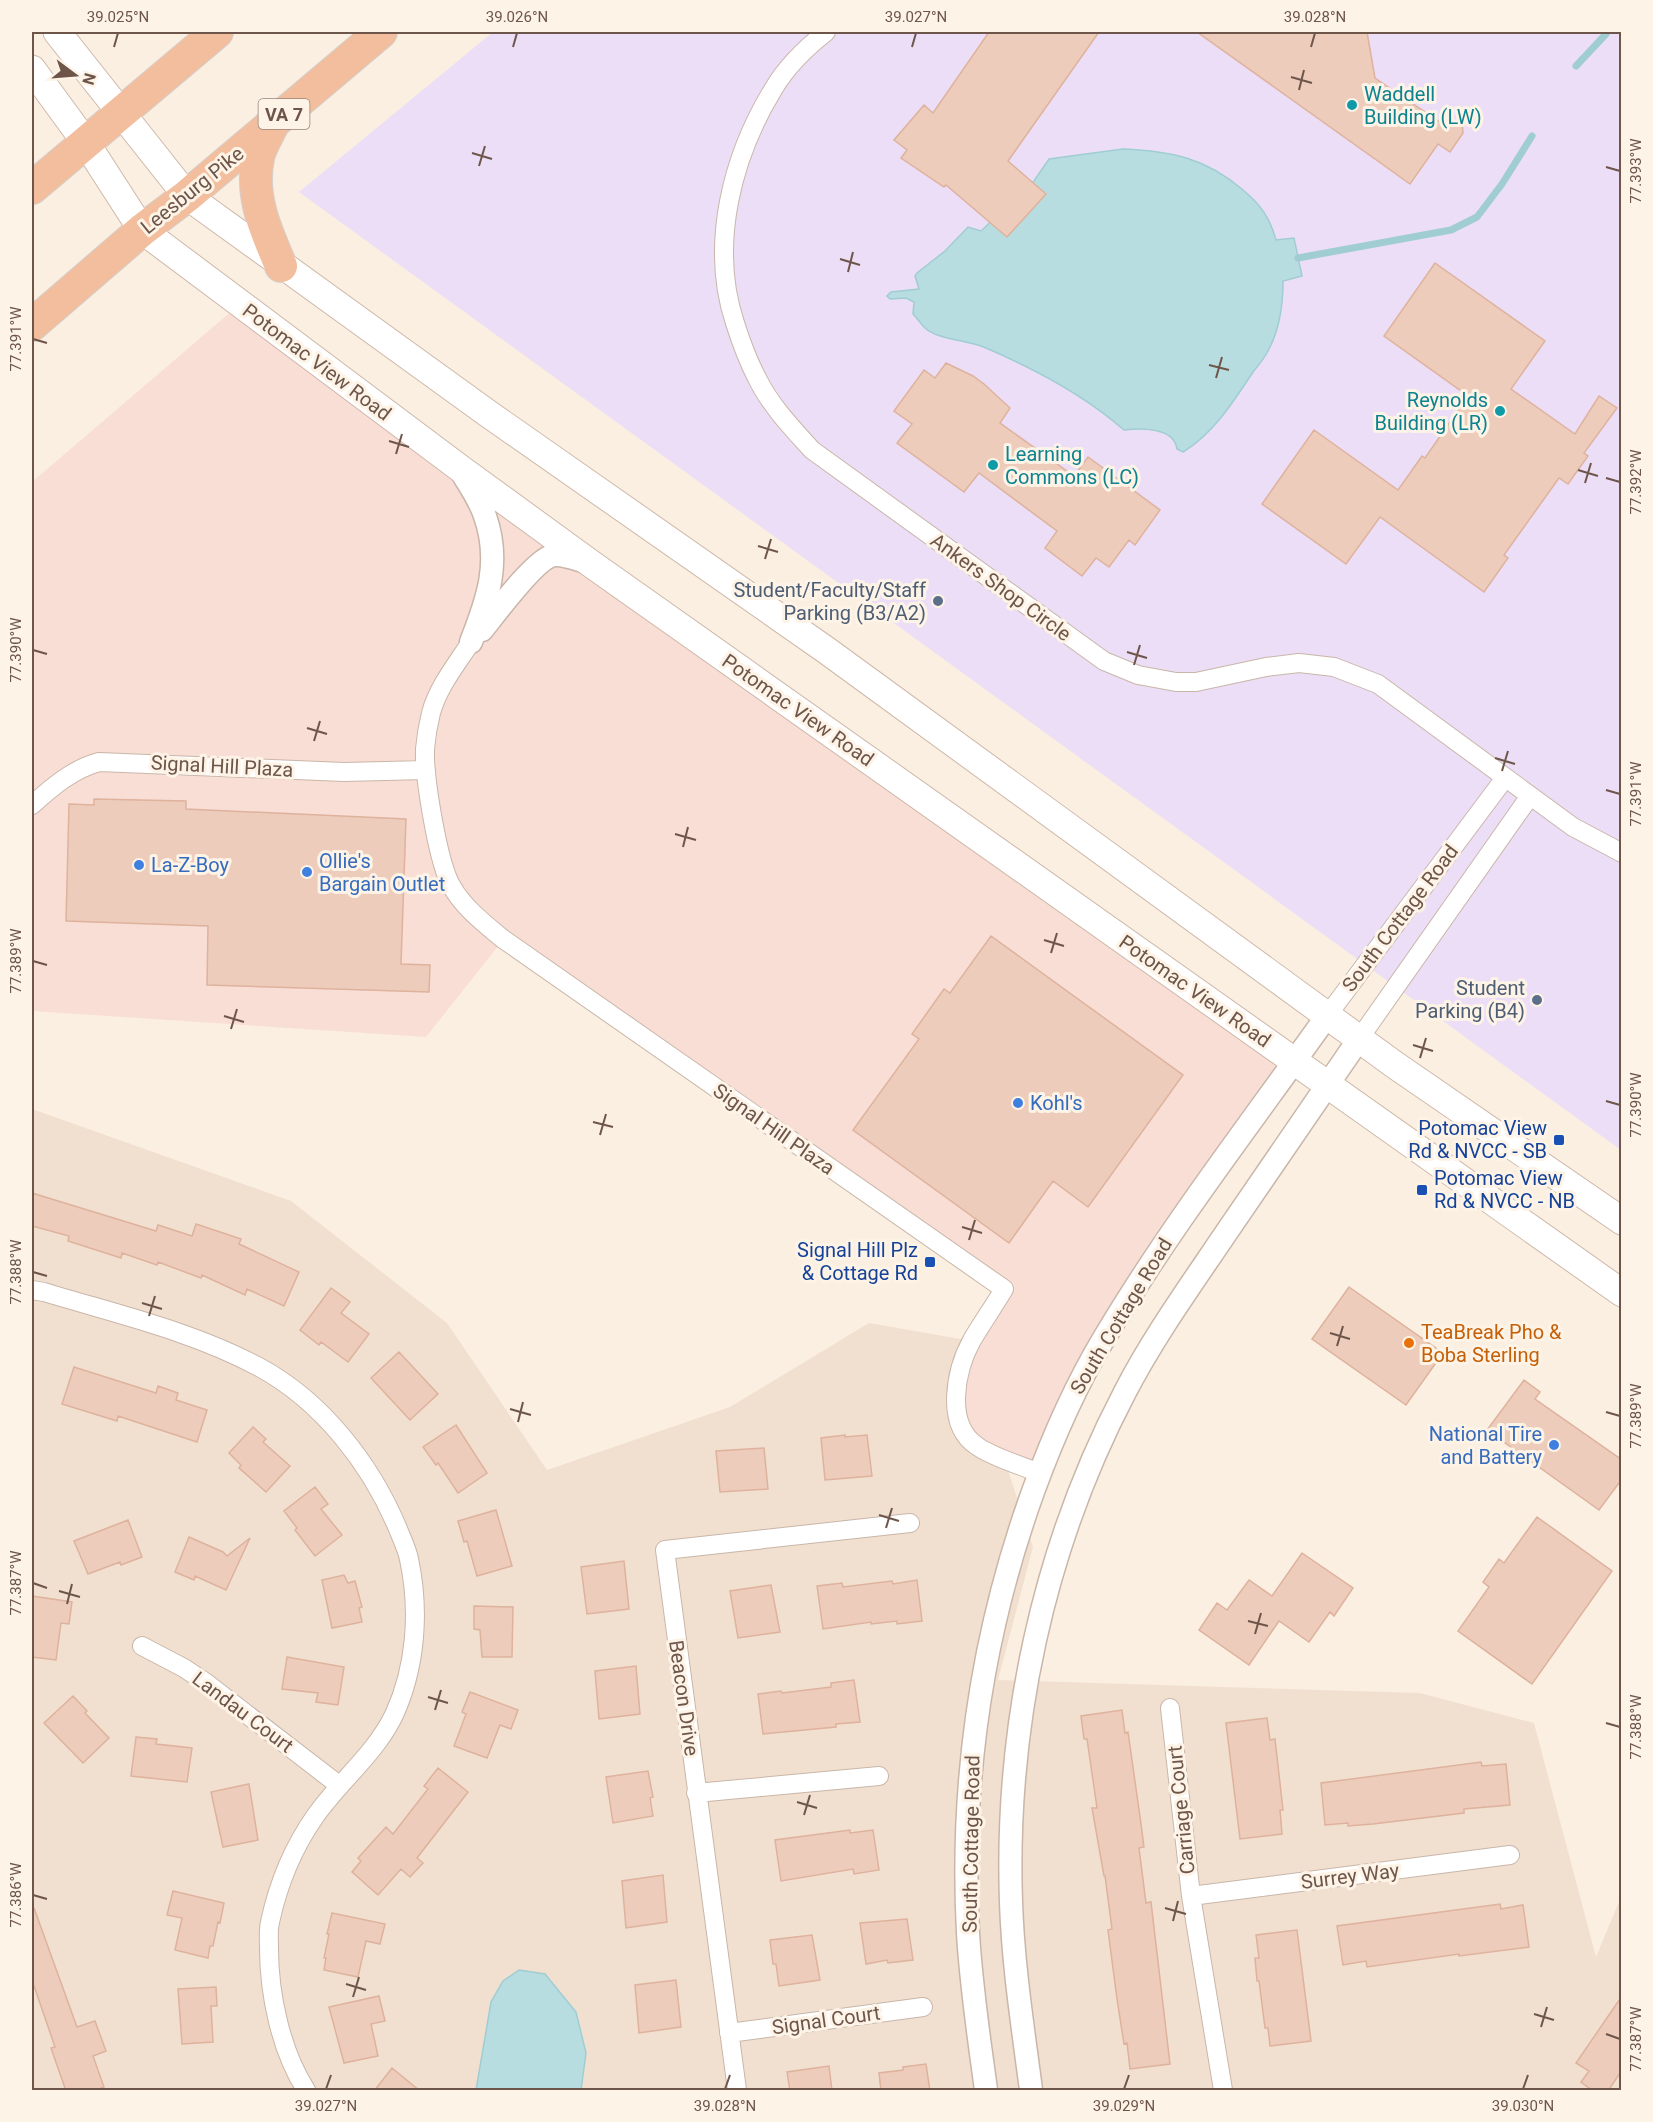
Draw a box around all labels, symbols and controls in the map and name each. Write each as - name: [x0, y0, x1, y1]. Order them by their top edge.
- text: 39.025°N: [87, 8, 149, 26]
- text: 39.026°N: [486, 8, 548, 26]
- text: 39.027°N: [885, 8, 947, 26]
- text: 39.028°N: [1284, 8, 1346, 26]
- north arrow: [45, 45, 105, 105]
- text: N: [78, 71, 100, 87]
- place label: Waddell Building (LW): [1364, 82, 1482, 129]
- marker: Waddell Building (LW): [1345, 98, 1359, 112]
- road number: VA 7: [258, 99, 310, 129]
- text: 77.393°W: [1627, 138, 1645, 204]
- street label: Leesburg Pike: [136, 141, 248, 239]
- street label: Potomac View Road: [238, 298, 396, 426]
- text: 77.391°W: [7, 306, 25, 372]
- place label: Reynolds Building (LR): [1375, 388, 1488, 435]
- marker: Reynolds Building (LR): [1493, 404, 1507, 418]
- place label: Learning Commons (LC): [1005, 442, 1139, 489]
- text: 77.392°W: [1627, 449, 1645, 515]
- marker: Learning Commons (LC): [986, 458, 1000, 472]
- street label: Ankers Shop Circle: [926, 528, 1076, 646]
- place label: Student/Faculty/Staff Parking (B3/A2): [733, 578, 926, 625]
- marker: Student/Faculty/Staff Parking (B3/A2): [931, 594, 945, 608]
- text: 77.390°W: [7, 617, 25, 683]
- street label: Potomac View Road: [718, 649, 878, 771]
- street label: Signal Hill Plaza: [150, 750, 294, 782]
- text: 77.391°W: [1627, 761, 1645, 827]
- street label: South Cottage Road: [1337, 840, 1463, 996]
- place label: Ollie's Bargain Outlet: [319, 849, 445, 896]
- place label: La-Z-Boy: [151, 853, 229, 877]
- marker: La-Z-Boy: [132, 858, 146, 872]
- marker: Ollie's Bargain Outlet: [300, 865, 314, 879]
- text: 77.389°W: [7, 928, 25, 994]
- street label: Potomac View Road: [1115, 930, 1275, 1052]
- place label: Student Parking (B4): [1415, 976, 1525, 1023]
- marker: Student Parking (B4): [1530, 993, 1544, 1007]
- text: 77.390°W: [1627, 1072, 1645, 1138]
- street label: Signal Hill Plaza: [709, 1078, 839, 1180]
- place label: Kohl's: [1030, 1091, 1083, 1115]
- marker: Kohl's: [1011, 1096, 1025, 1110]
- place label: Potomac View Rd & NVCC - SB: [1408, 1116, 1547, 1163]
- marker: Potomac View Rd & NVCC - SB: [1552, 1133, 1566, 1147]
- place label: Potomac View Rd & NVCC - NB: [1434, 1166, 1575, 1213]
- marker: Potomac View Rd & NVCC - NB: [1415, 1183, 1429, 1197]
- street label: South Cottage Road: [1065, 1234, 1177, 1398]
- place label: Signal Hill Plz & Cottage Rd: [797, 1238, 918, 1285]
- text: 77.388°W: [7, 1239, 25, 1305]
- marker: Signal Hill Plz & Cottage Rd: [923, 1255, 937, 1269]
- place label: TeaBreak Pho & Boba Sterling: [1421, 1320, 1562, 1367]
- marker: TeaBreak Pho & Boba Sterling: [1402, 1336, 1416, 1350]
- text: 77.389°W: [1627, 1383, 1645, 1449]
- place label: National Tire and Battery: [1429, 1422, 1543, 1469]
- marker: National Tire and Battery: [1547, 1438, 1561, 1452]
- text: 77.387°W: [7, 1550, 25, 1616]
- street label: Beacon Drive: [664, 1639, 704, 1757]
- street label: Landau Court: [188, 1666, 298, 1758]
- text: 77.388°W: [1627, 1694, 1645, 1760]
- street label: Carriage Court: [1162, 1744, 1200, 1876]
- street label: South Cottage Road: [957, 1755, 985, 1933]
- street label: Surrey Way: [1300, 1858, 1401, 1894]
- text: 77.386°W: [7, 1862, 25, 1928]
- street label: Signal Court: [770, 2001, 882, 2039]
- text: 77.387°W: [1627, 2006, 1645, 2072]
- text: 39.027°N: [295, 2097, 357, 2115]
- text: 39.028°N: [694, 2097, 756, 2115]
- text: 39.029°N: [1093, 2097, 1155, 2115]
- text: 39.030°N: [1492, 2097, 1554, 2115]

